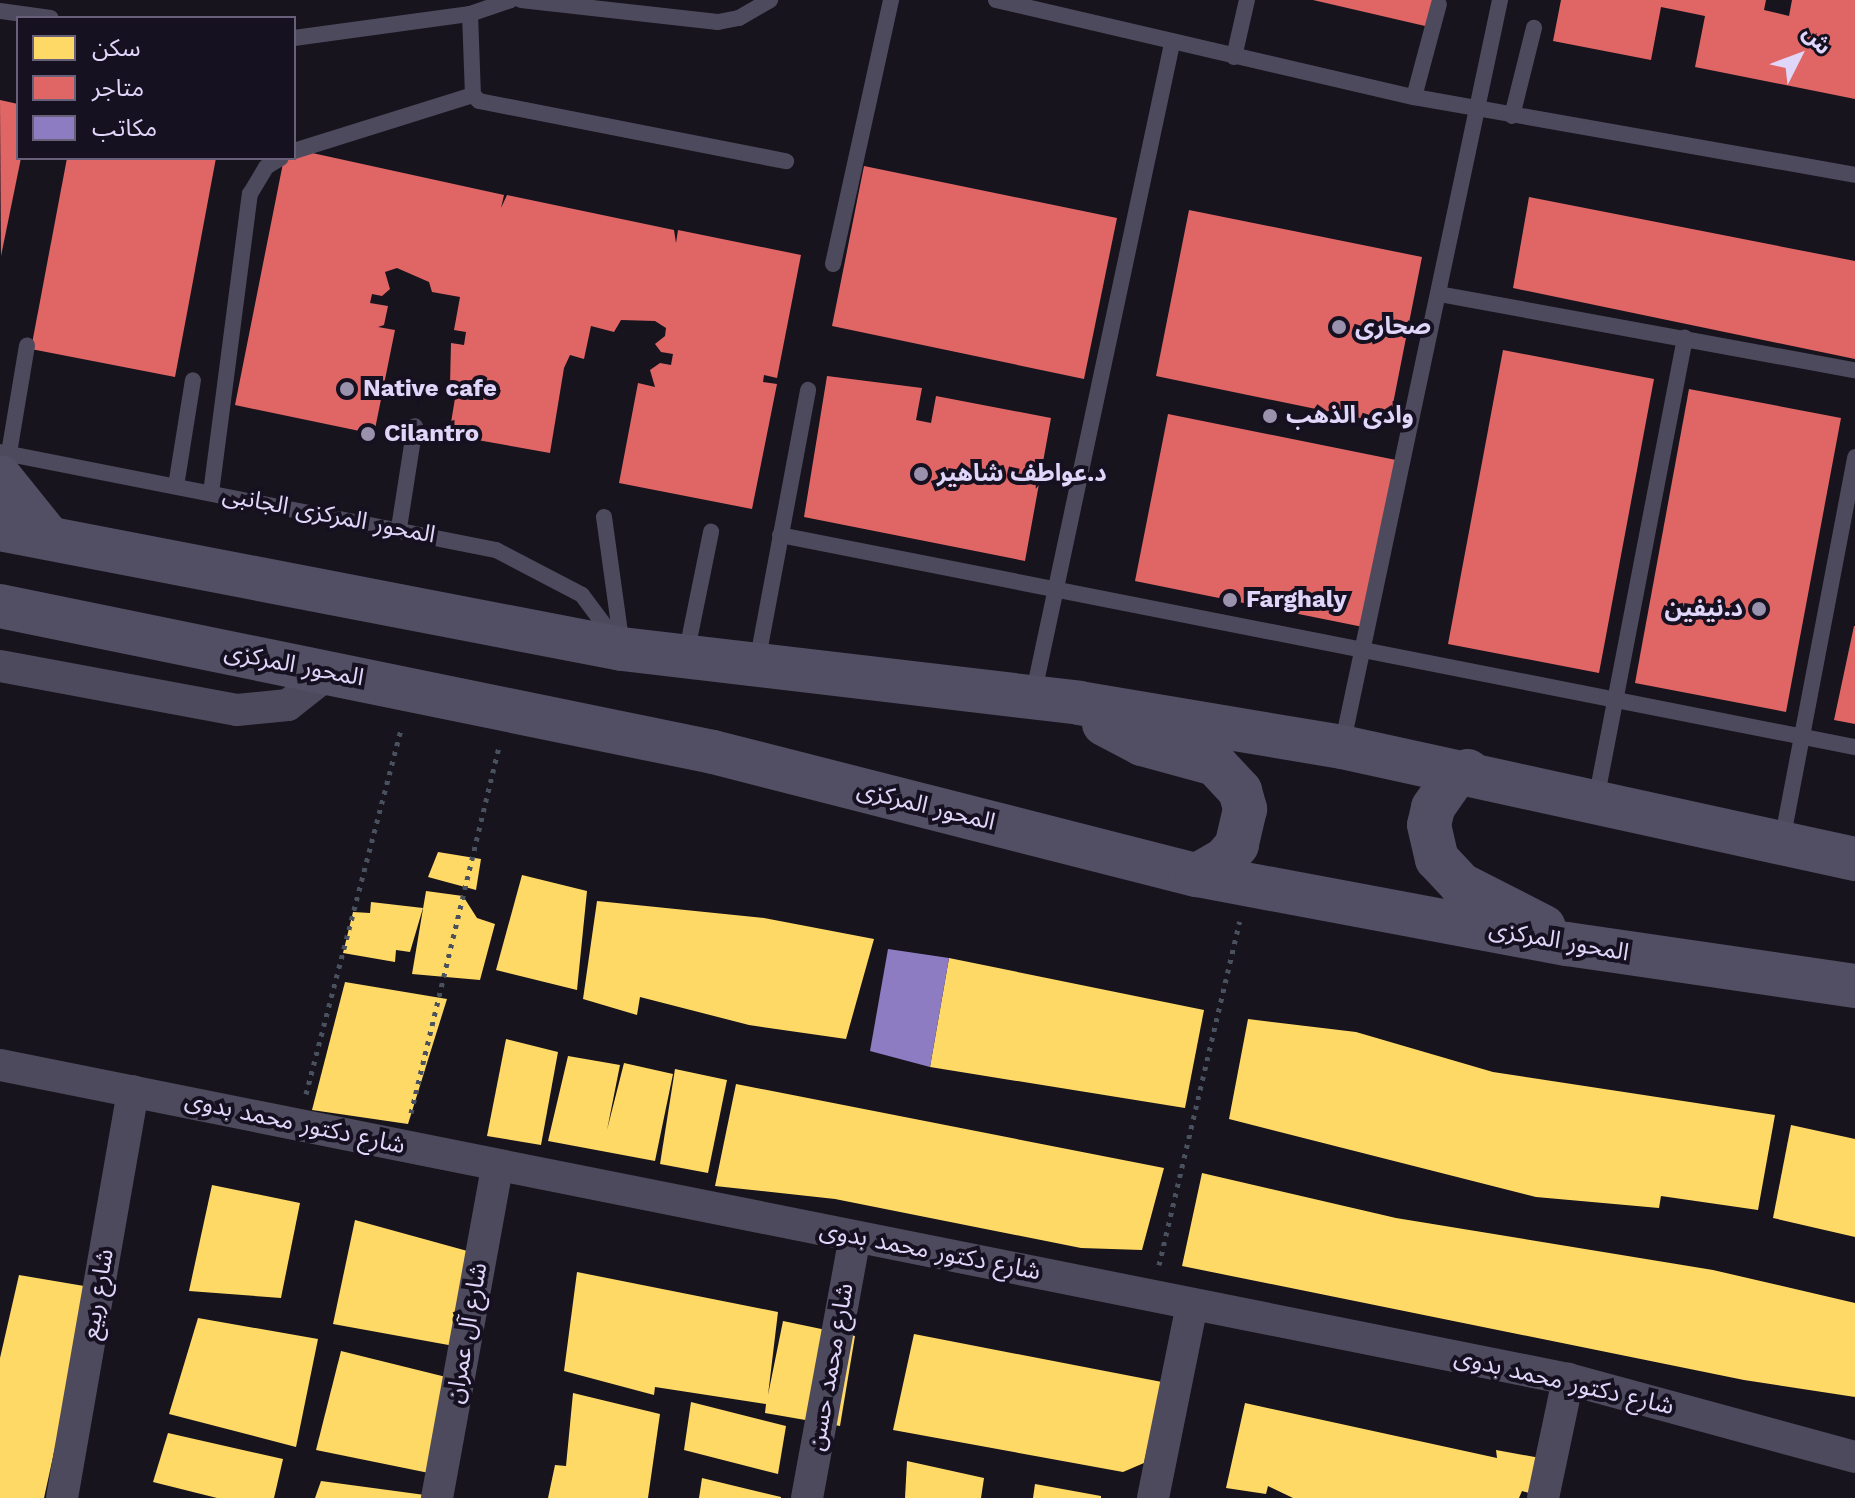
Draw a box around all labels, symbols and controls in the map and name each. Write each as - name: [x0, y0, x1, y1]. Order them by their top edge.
- legend: [16, 16, 296, 160]
- north arrow: [1759, 16, 1839, 96]
- text: ش: [1798, 20, 1837, 59]
- text: سكن: [92, 34, 141, 62]
- text: متاجر: [92, 74, 144, 102]
- text: مكاتب: [92, 114, 157, 142]
- place label: صحارى: [1355, 313, 1431, 341]
- marker: صحارى: [1330, 318, 1348, 336]
- place label: Native cafe: [363, 375, 497, 403]
- marker: Native cafe: [338, 380, 356, 398]
- place label: وادى الذهب: [1286, 402, 1414, 430]
- marker: وادى الذهب: [1261, 407, 1279, 425]
- place label: Cilantro: [384, 420, 479, 448]
- marker: Cilantro: [359, 425, 377, 443]
- place label: د.عواطف شاهير: [937, 460, 1107, 488]
- marker: د.عواطف شاهير: [912, 465, 930, 483]
- street label: المحور المركزى الجانبى: [220, 480, 438, 550]
- place label: Farghaly: [1246, 586, 1347, 614]
- marker: Farghaly: [1221, 591, 1239, 609]
- place label: د.نيفين: [1664, 595, 1743, 623]
- marker: د.نيفين: [1750, 600, 1768, 618]
- street label: المحور المركزى: [222, 637, 366, 693]
- street label: المحور المركزى: [854, 775, 998, 837]
- street label: المحور المركزى: [1487, 915, 1631, 967]
- street label: شارع دكتور محمد بدوى: [182, 1086, 408, 1160]
- street label: شارع دكتور محمد بدوى: [817, 1215, 1043, 1287]
- street label: شارع ربيع: [76, 1247, 120, 1341]
- street label: شارع آل عمران: [440, 1260, 494, 1406]
- street label: شارع محمد حسن: [802, 1281, 860, 1453]
- street label: شارع دكتور محمد بدوى: [1451, 1343, 1677, 1421]

